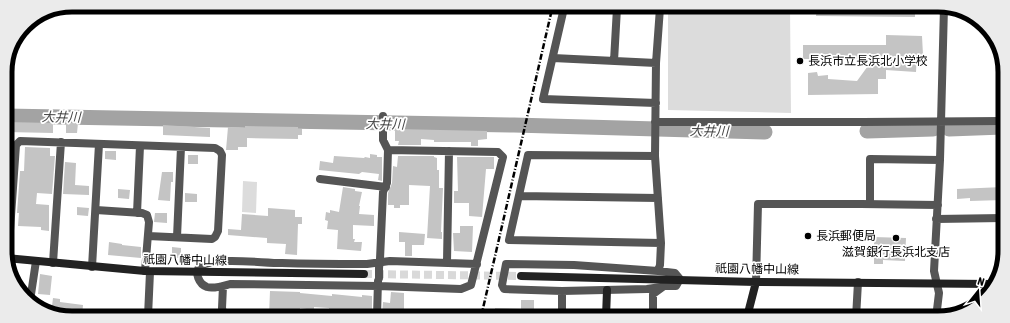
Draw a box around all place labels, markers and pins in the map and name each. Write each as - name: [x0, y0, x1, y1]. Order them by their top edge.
- place label: 長浜市立長浜北小学校: [808, 54, 928, 68]
- marker: 長浜市立長浜北小学校: [795, 56, 805, 66]
- place label: 長浜郵便局: [816, 229, 876, 243]
- marker: 長浜郵便局: [803, 231, 813, 241]
- marker: 滋賀銀行長浜北支店: [891, 233, 901, 243]
- place label: 滋賀銀行長浜北支店: [842, 245, 950, 259]

